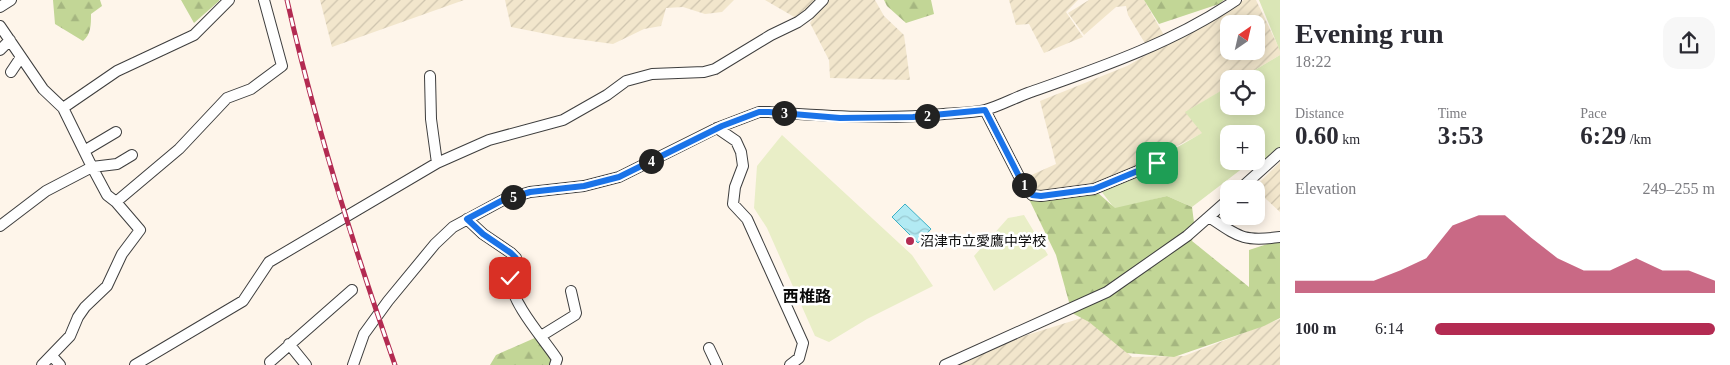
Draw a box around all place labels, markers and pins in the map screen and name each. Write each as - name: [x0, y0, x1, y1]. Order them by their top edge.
- pin: 3: [772, 100, 796, 126]
- pin: 2: [914, 104, 940, 128]
- pin: [1136, 142, 1178, 184]
- pin: 4: [638, 148, 664, 174]
- pin: 1: [1012, 172, 1036, 198]
- pin: 5: [500, 184, 526, 210]
- place label: 沼津市立愛鷹中学校: [920, 234, 1046, 249]
- marker: 沼津市立愛鷹中学校: [904, 235, 916, 247]
- pin: [489, 257, 531, 299]

